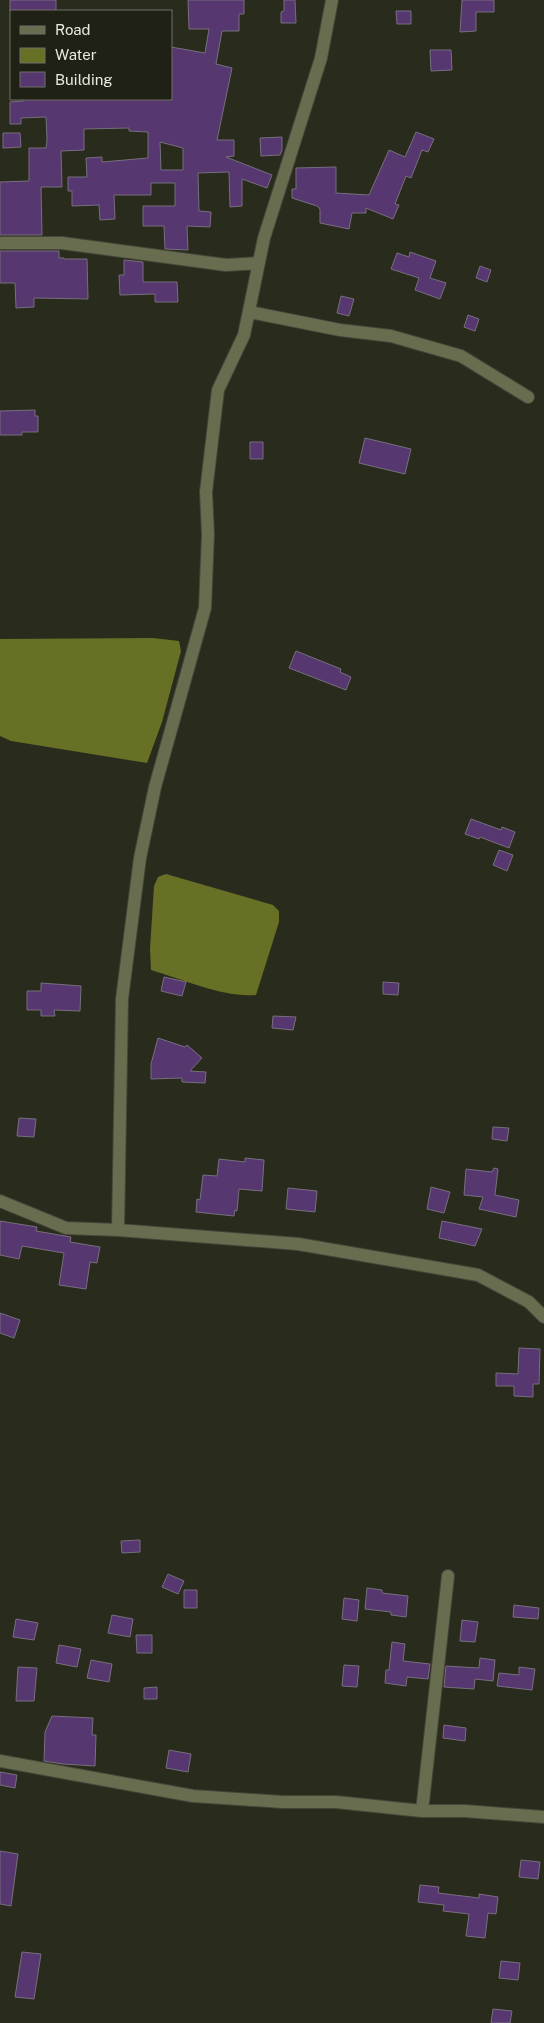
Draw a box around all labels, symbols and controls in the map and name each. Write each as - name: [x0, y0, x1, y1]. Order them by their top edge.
- legend: [10, 10, 172, 100]
- text: Road: [55, 21, 91, 38]
- text: Water: [55, 46, 97, 63]
- text: Building: [55, 71, 113, 88]

